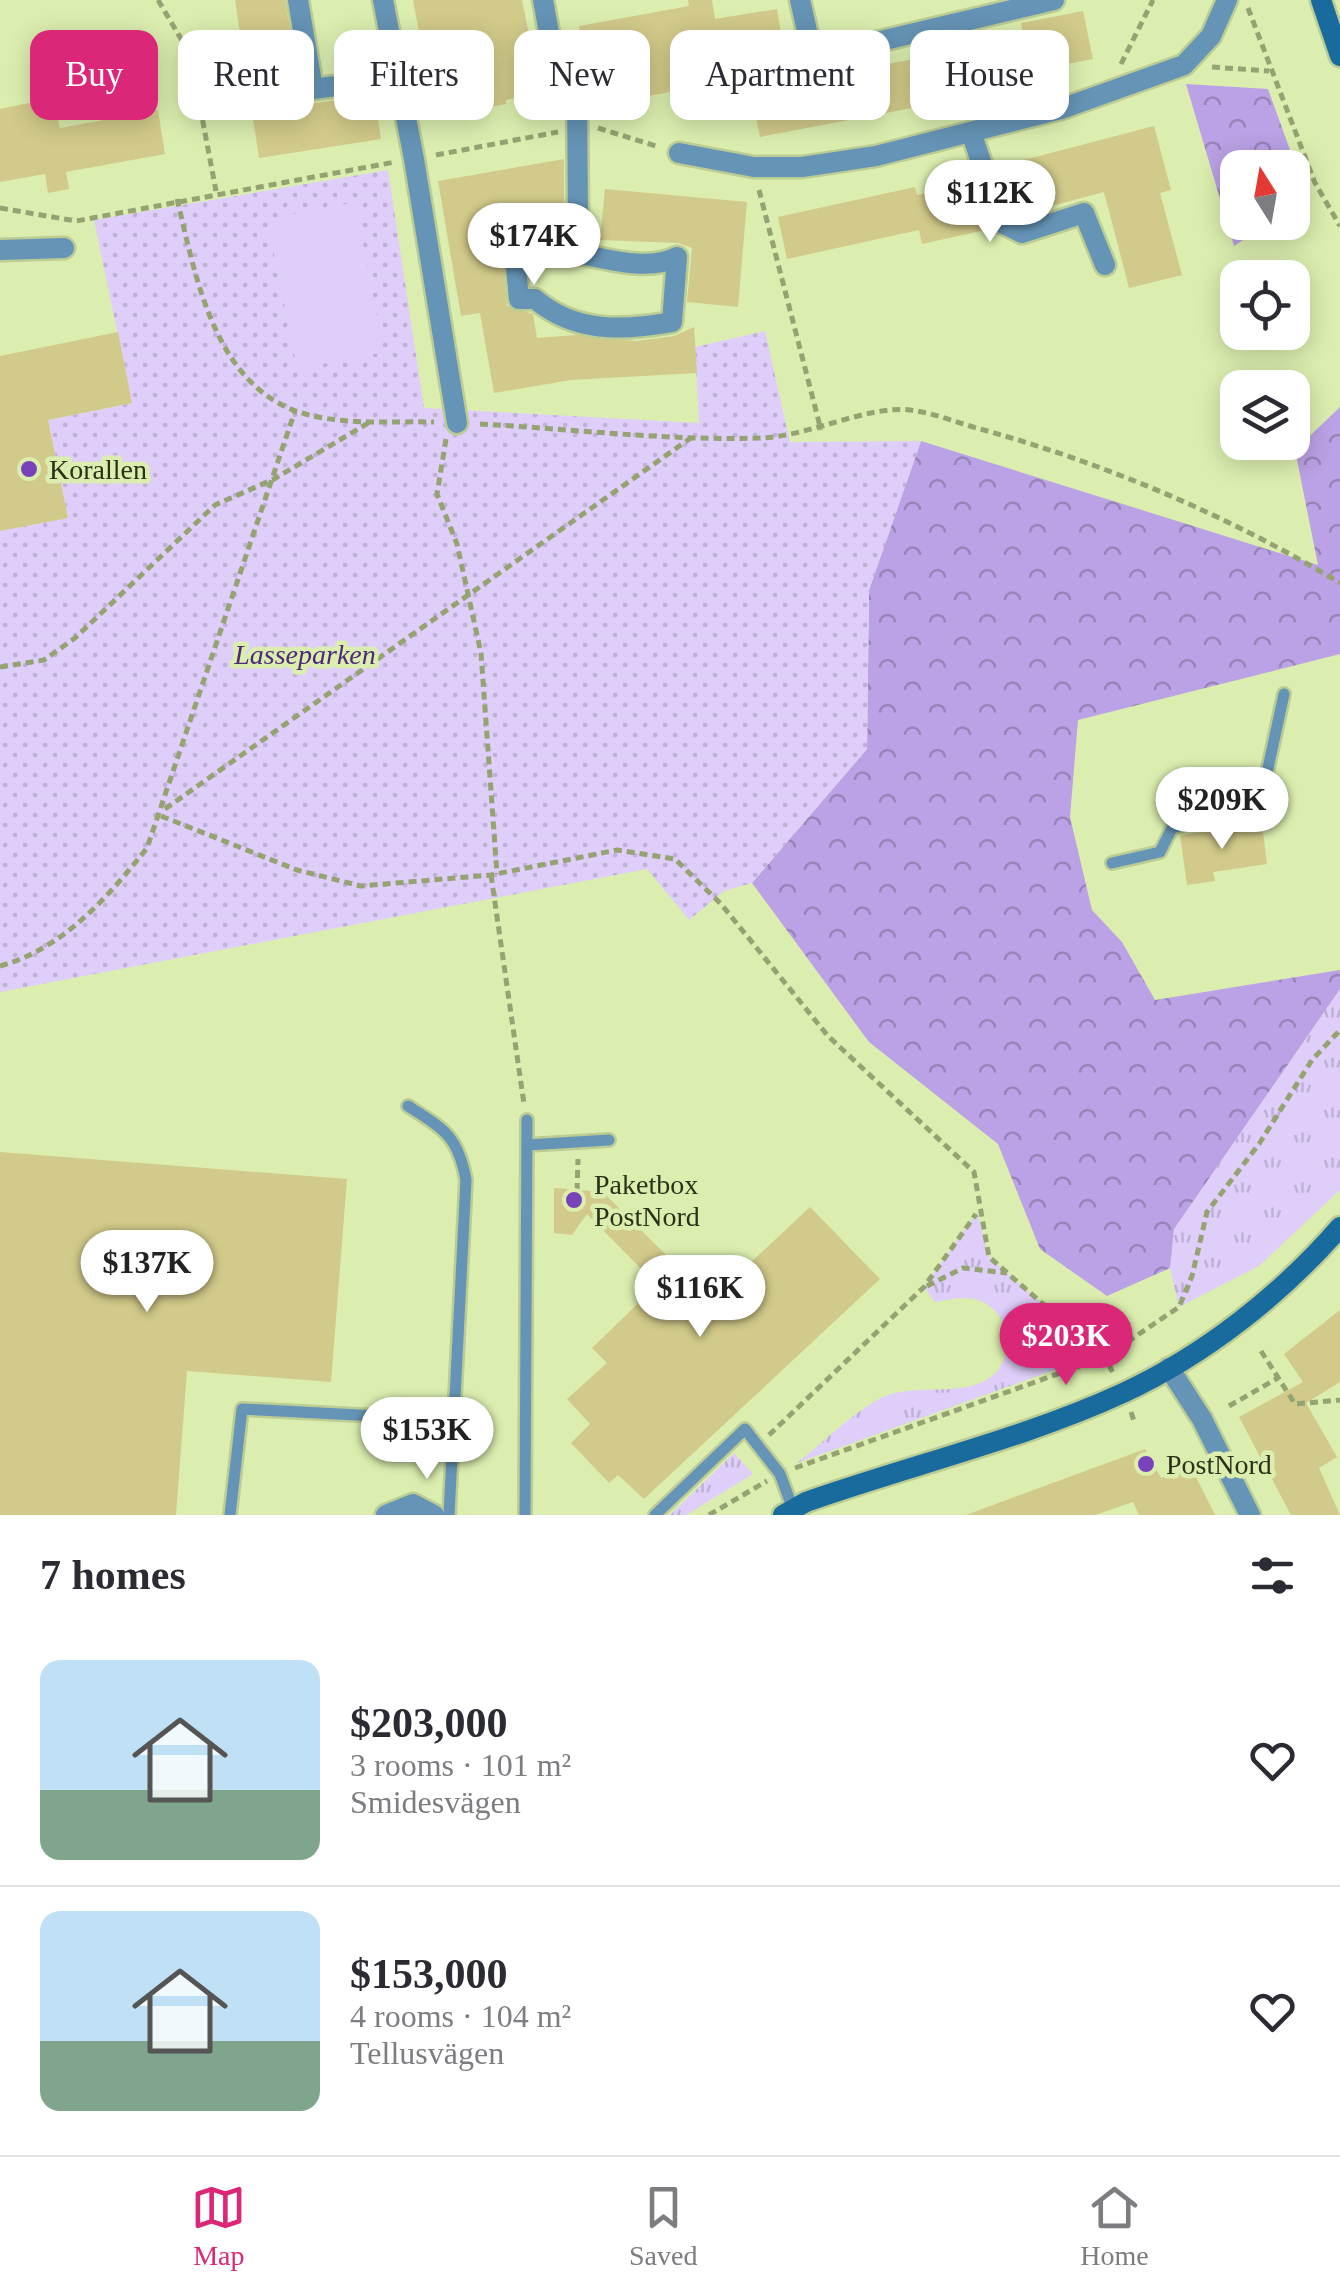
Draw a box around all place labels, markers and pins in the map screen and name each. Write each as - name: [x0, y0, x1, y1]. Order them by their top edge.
- pin: $112K: [920, 160, 1060, 245]
- pin: $174K: [464, 203, 604, 288]
- place label: Korallen: [49, 454, 147, 485]
- marker: Korallen: [18, 458, 40, 480]
- pin: $209K: [1152, 767, 1292, 852]
- place label: Paketbox PostNord: [594, 1169, 700, 1232]
- marker: Paketbox PostNord: [563, 1189, 585, 1211]
- pin: $137K: [77, 1230, 217, 1315]
- pin: $116K: [630, 1255, 770, 1340]
- pin: $203K: [996, 1303, 1136, 1388]
- pin: $153K: [357, 1397, 497, 1482]
- place label: PostNord: [1166, 1449, 1272, 1480]
- marker: PostNord: [1135, 1453, 1157, 1475]

